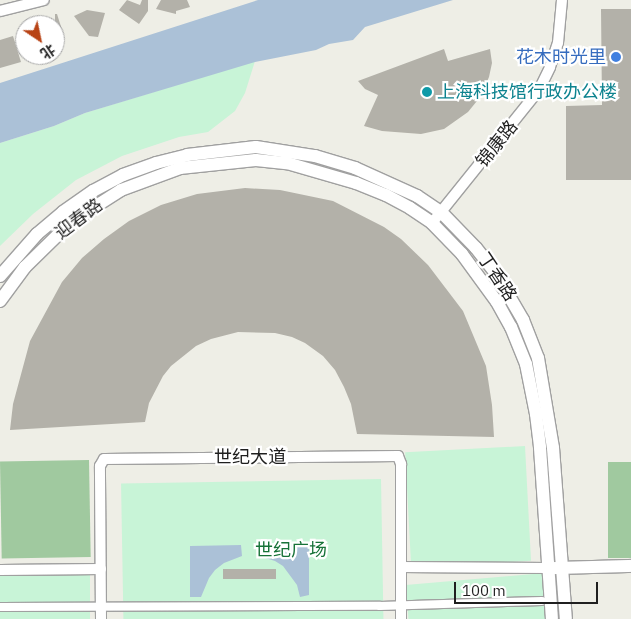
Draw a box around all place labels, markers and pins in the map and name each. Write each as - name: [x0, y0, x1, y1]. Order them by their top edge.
- place label: 花木时光里: [516, 46, 606, 68]
- marker: 花木时光里: [610, 51, 622, 63]
- place label: 上海科技馆行政办公楼: [437, 81, 617, 103]
- marker: 上海科技馆行政办公楼: [421, 86, 433, 98]

